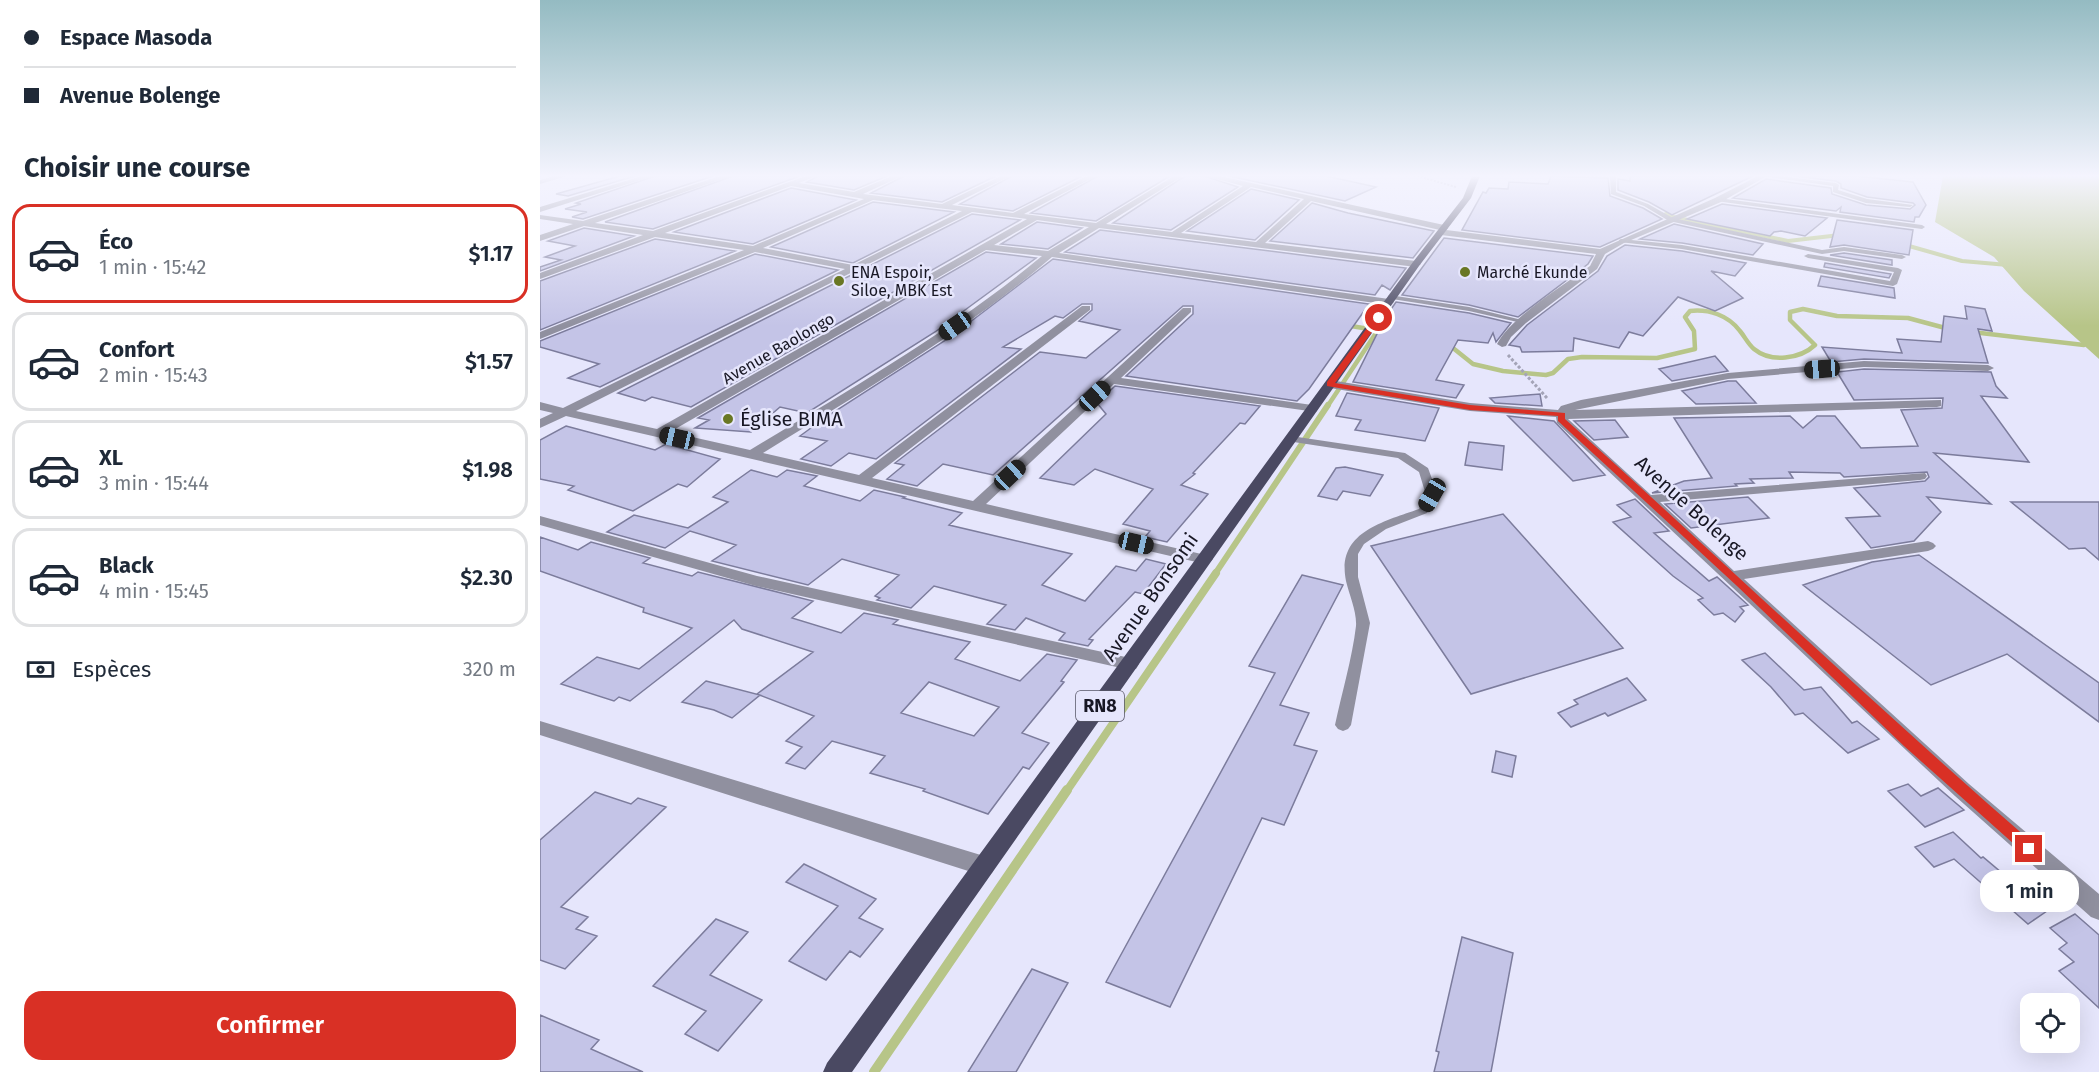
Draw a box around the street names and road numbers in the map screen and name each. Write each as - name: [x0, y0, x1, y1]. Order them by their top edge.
- street label: Avenue Baolongo: [719, 309, 837, 388]
- street label: Avenue Bolenge: [1630, 451, 1754, 565]
- street label: Avenue Bonsomi: [1097, 528, 1203, 666]
- road number: RN8: [1076, 691, 1124, 721]

